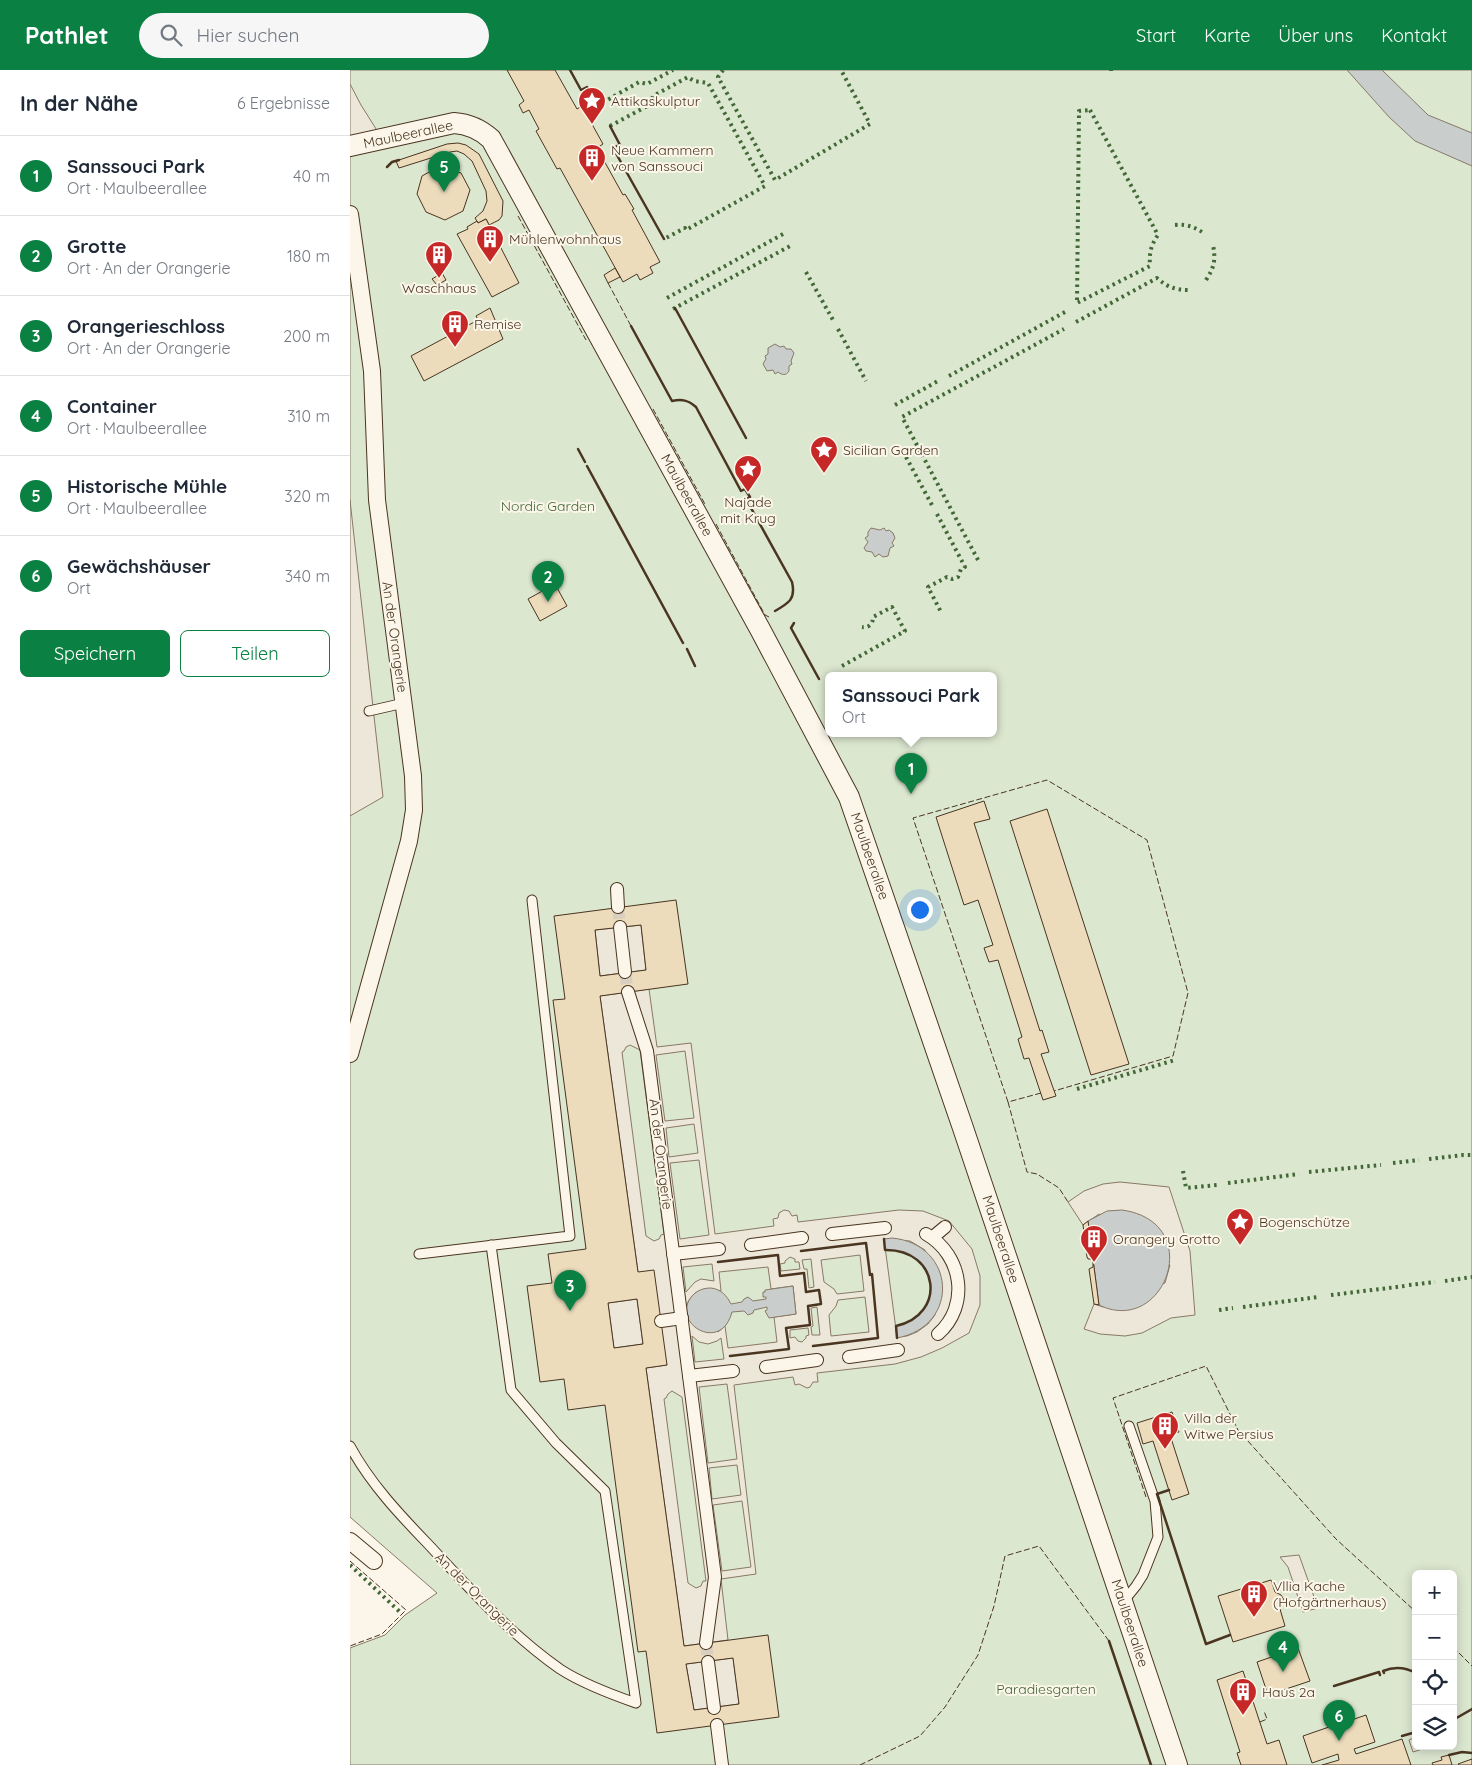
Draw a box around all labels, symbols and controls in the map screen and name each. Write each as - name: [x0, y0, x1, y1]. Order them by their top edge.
- search box: [139, 13, 489, 58]
- text: Pathlet: [25, 20, 109, 50]
- icon: search: [157, 21, 185, 49]
- text: Hier suchen: [197, 23, 300, 47]
- text: Start: [1136, 24, 1176, 47]
- text: Karte: [1204, 24, 1250, 47]
- text: Über uns: [1278, 24, 1353, 47]
- text: Kontakt: [1381, 24, 1447, 47]
- place icon: Attikaskulptur: [577, 86, 607, 125]
- text: In der Nähe: [20, 90, 138, 116]
- place label: Attikaskulptur: [611, 92, 701, 110]
- text: 6 Ergebnisse: [237, 93, 330, 113]
- street label: Maulbeerallee: [362, 116, 455, 152]
- place label: Neue Kammern von Sanssouci: [611, 141, 714, 175]
- building icon: Neue Kammern von Sanssouci: [577, 143, 607, 182]
- pin: 5: [428, 151, 460, 192]
- text: Sanssouci Park: [67, 154, 205, 178]
- text: 1: [33, 166, 39, 186]
- text: 40 m: [293, 166, 330, 186]
- text: Ort · Maulbeerallee: [67, 178, 207, 198]
- building icon: Mühlenwohnhaus: [475, 224, 505, 263]
- place label: Mühlenwohnhaus: [509, 230, 621, 248]
- text: Grotte: [67, 234, 127, 258]
- building icon: Waschhaus: [424, 240, 454, 279]
- text: 2: [31, 246, 41, 266]
- text: 180 m: [287, 246, 330, 266]
- text: Ort · An der Orangerie: [67, 258, 230, 278]
- place label: Waschhaus: [402, 279, 476, 297]
- building icon: Remise: [440, 309, 470, 348]
- text: Orangerieschloss: [67, 314, 225, 338]
- place label: Remise: [474, 315, 522, 333]
- text: 3: [32, 326, 40, 346]
- text: 200 m: [283, 326, 330, 346]
- text: Ort · An der Orangerie: [67, 338, 230, 358]
- text: Container: [67, 394, 157, 418]
- text: 4: [31, 406, 41, 426]
- text: 310 m: [287, 406, 330, 426]
- text: Ort · Maulbeerallee: [67, 418, 207, 438]
- place icon: Sicilian Garden: [809, 435, 839, 474]
- place label: Sicilian Garden: [843, 441, 939, 459]
- street label: Maulbeerallee: [657, 451, 717, 539]
- place icon: Najade mit Krug: [733, 454, 763, 493]
- text: Historische Mühle: [67, 474, 227, 498]
- text: 5: [31, 486, 41, 506]
- text: 320 m: [284, 486, 330, 506]
- place label: Najade mit Krug: [720, 493, 776, 527]
- park label: Nordic Garden: [501, 497, 595, 515]
- text: Ort · Maulbeerallee: [67, 498, 207, 518]
- text: Gewächshäuser: [67, 554, 211, 578]
- pin: 2: [532, 561, 564, 602]
- text: 6: [32, 566, 40, 586]
- text: 340 m: [285, 566, 330, 586]
- text: Ort: [67, 578, 91, 598]
- street label: An der Orangerie: [378, 580, 412, 694]
- button: Speichern: [20, 630, 170, 677]
- button: Teilen: [180, 630, 330, 677]
- popup: [825, 672, 997, 737]
- text: Sanssouci Park: [842, 683, 980, 707]
- text: Ort: [842, 707, 866, 727]
- pin: 1: [895, 753, 927, 794]
- street label: Maulbeerallee: [847, 810, 893, 902]
- your location: [907, 897, 933, 923]
- street label: An der Orangerie: [645, 1097, 677, 1211]
- street label: Maulbeerallee: [978, 1193, 1024, 1285]
- place icon: Bogenschütze: [1225, 1207, 1255, 1246]
- place label: Bogenschütze: [1259, 1213, 1350, 1231]
- building icon: Orangery Grotto: [1079, 1224, 1109, 1263]
- place label: Orangery Grotto: [1113, 1230, 1220, 1248]
- pin: 3: [554, 1270, 586, 1311]
- place label: Villa der Witwe Persius: [1184, 1409, 1274, 1443]
- building icon: Villa der Witwe Persius: [1150, 1411, 1180, 1450]
- street label: An der Orangerie: [431, 1548, 523, 1640]
- map controls: [1412, 1570, 1457, 1750]
- button: +: [1412, 1570, 1457, 1615]
- street label: Maulbeerallee: [1107, 1577, 1153, 1669]
- place label: Vllia Kache (Hofgärtnerhaus): [1273, 1577, 1387, 1611]
- building icon: Vllia Kache (Hofgärtnerhaus): [1239, 1579, 1269, 1618]
- button: −: [1412, 1615, 1457, 1660]
- pin: 4: [1267, 1631, 1299, 1672]
- button: locate: [1412, 1660, 1457, 1705]
- building icon: Haus 2a: [1228, 1677, 1258, 1716]
- park label: Paradiesgarten: [996, 1680, 1096, 1698]
- place label: Haus 2a: [1262, 1683, 1315, 1701]
- pin: 6: [1323, 1700, 1355, 1741]
- button: layers: [1412, 1705, 1457, 1750]

